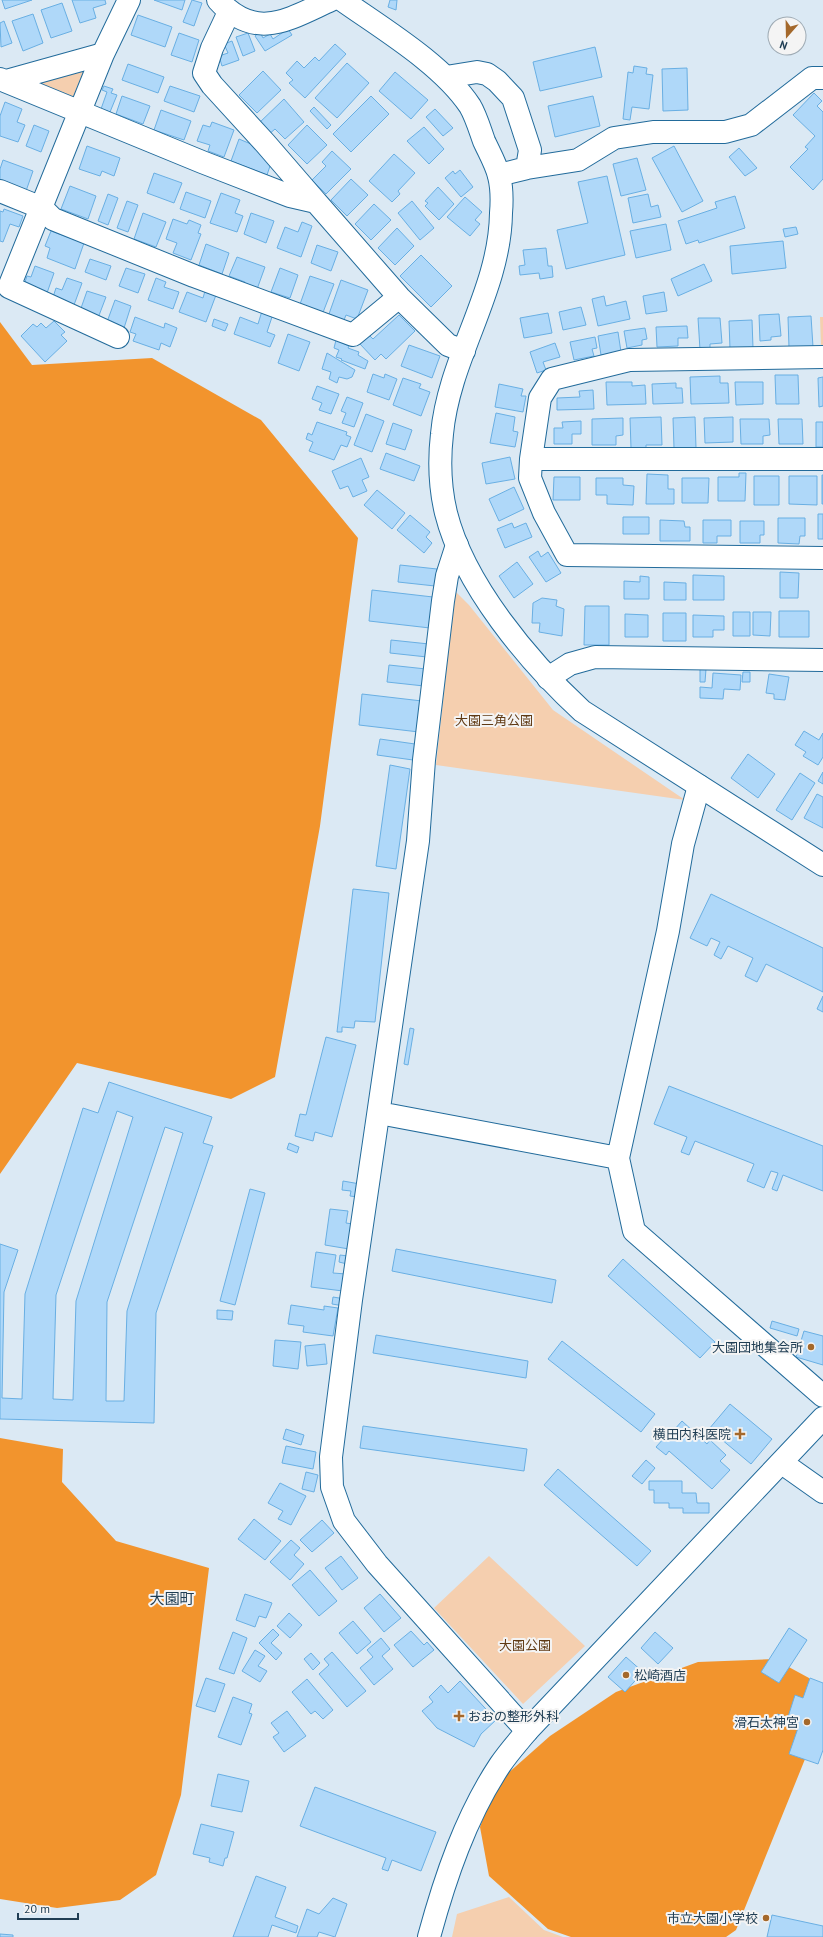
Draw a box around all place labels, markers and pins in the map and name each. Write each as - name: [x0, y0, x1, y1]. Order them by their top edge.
- place label: 大園団地集会所: [712, 1339, 803, 1356]
- marker: 大園団地集会所: [806, 1342, 816, 1352]
- place label: 横田内科医院: [653, 1426, 731, 1443]
- marker: 横田内科医院: [734, 1428, 746, 1440]
- place label: 松崎酒店: [634, 1667, 686, 1684]
- marker: 松崎酒店: [621, 1670, 631, 1680]
- place label: おおの整形外科: [468, 1708, 559, 1725]
- marker: おおの整形外科: [453, 1710, 465, 1722]
- place label: 滑石太神宮: [734, 1714, 799, 1731]
- marker: 滑石太神宮: [802, 1717, 812, 1727]
- place label: 市立大園小学校: [667, 1910, 758, 1927]
- marker: 市立大園小学校: [761, 1913, 771, 1923]

